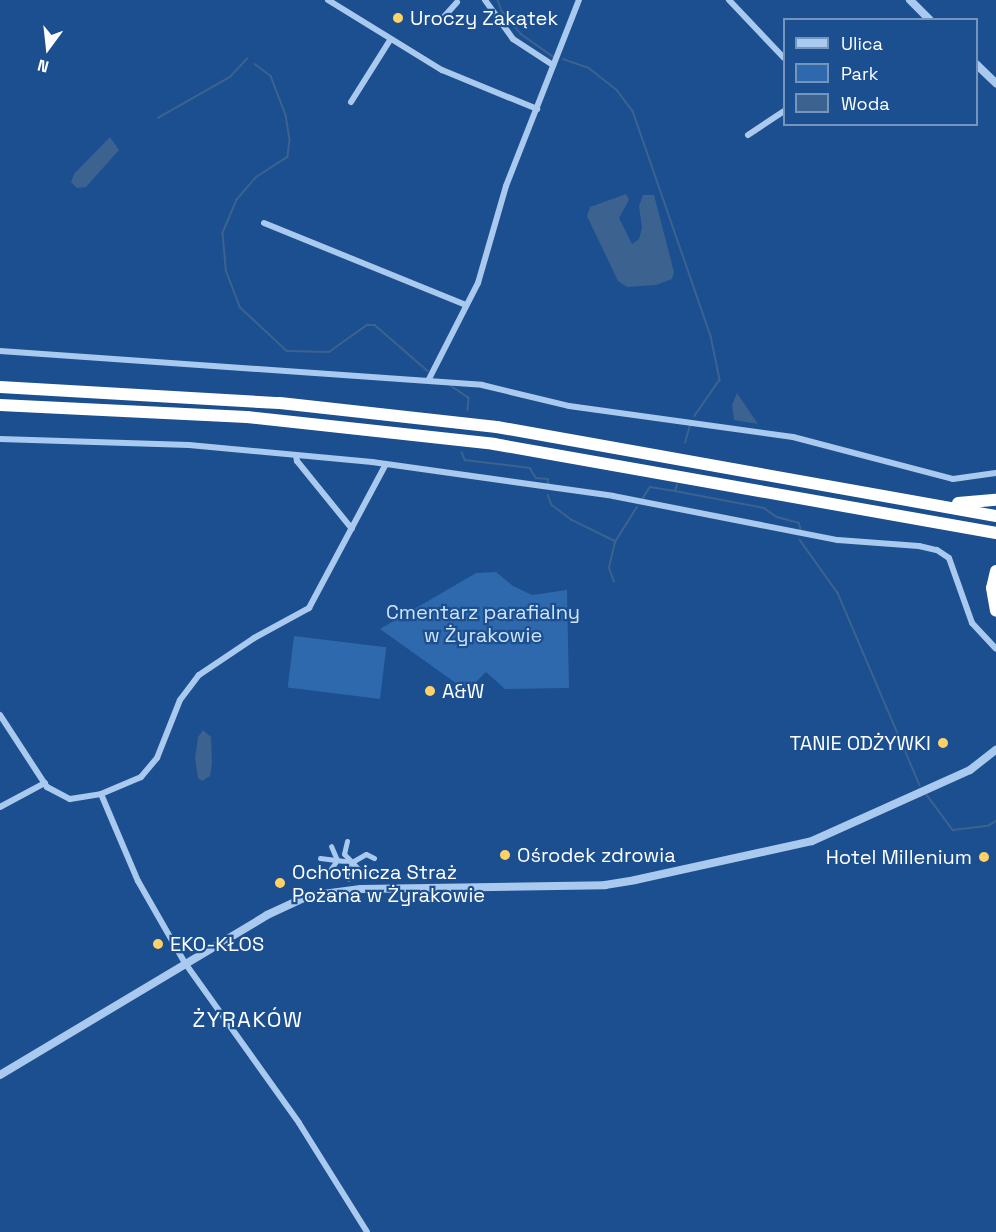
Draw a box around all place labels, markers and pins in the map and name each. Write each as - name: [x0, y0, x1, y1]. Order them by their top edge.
- place label: Uroczy Zakątek: [410, 6, 558, 30]
- marker: Uroczy Zakątek: [391, 11, 405, 25]
- place label: A&W: [442, 679, 484, 703]
- marker: A&W: [423, 684, 437, 698]
- place label: TANIE ODŻYWKI: [789, 731, 931, 755]
- marker: TANIE ODŻYWKI: [936, 736, 950, 750]
- place label: Ośrodek zdrowia: [517, 843, 676, 867]
- place label: Hotel Millenium: [826, 845, 972, 869]
- marker: Ośrodek zdrowia: [498, 848, 512, 862]
- marker: Hotel Millenium: [977, 850, 991, 864]
- place label: Ochotnicza Straż Pożana w Żyrakowie: [292, 860, 485, 907]
- marker: Ochotnicza Straż Pożana w Żyrakowie: [273, 876, 287, 890]
- place label: EKO-KŁOS: [170, 932, 264, 956]
- marker: EKO-KŁOS: [151, 937, 165, 951]

